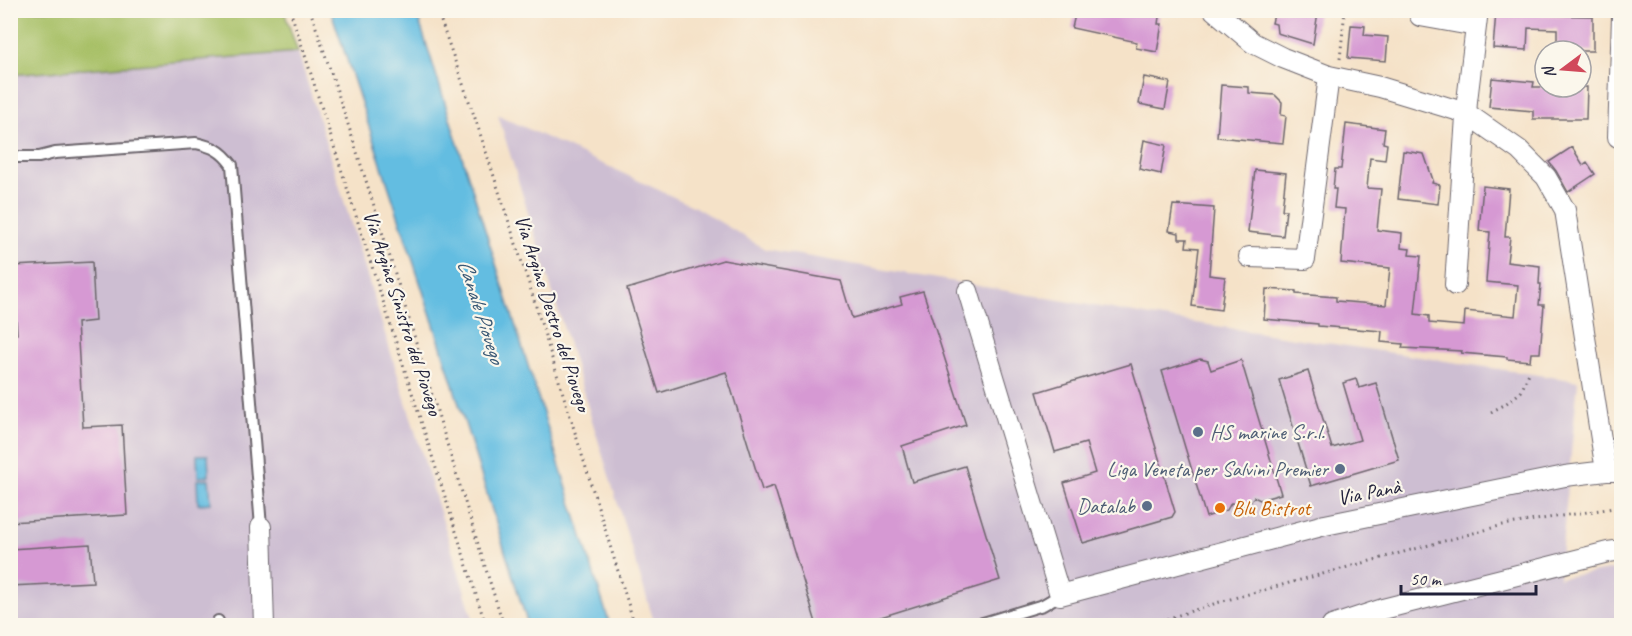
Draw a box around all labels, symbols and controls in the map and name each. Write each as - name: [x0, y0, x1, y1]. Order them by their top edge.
- north arrow: [1533, 39, 1593, 99]
- text: N: [1538, 62, 1561, 80]
- street label: Via Argine Sinistro del Piovego: [358, 207, 449, 420]
- street label: Via Argine Destro del Piovego: [509, 212, 598, 417]
- water label: Canale Piovego: [451, 256, 512, 370]
- place label: HS marine S.r.l.: [1210, 419, 1326, 445]
- marker: HS marine S.r.l.: [1191, 425, 1205, 439]
- place label: Liga Veneta per Salvini Premier: [1107, 456, 1329, 482]
- marker: Liga Veneta per Salvini Premier: [1333, 462, 1347, 476]
- street label: Via Panà: [1335, 473, 1405, 511]
- place label: Datalab: [1077, 493, 1137, 519]
- place label: Blu Bistrot: [1232, 495, 1312, 521]
- marker: Datalab: [1140, 499, 1154, 513]
- marker: Blu Bistrot: [1213, 501, 1227, 515]
- scale bar: [1401, 558, 1536, 596]
- text: 50 m: [1410, 568, 1443, 590]

